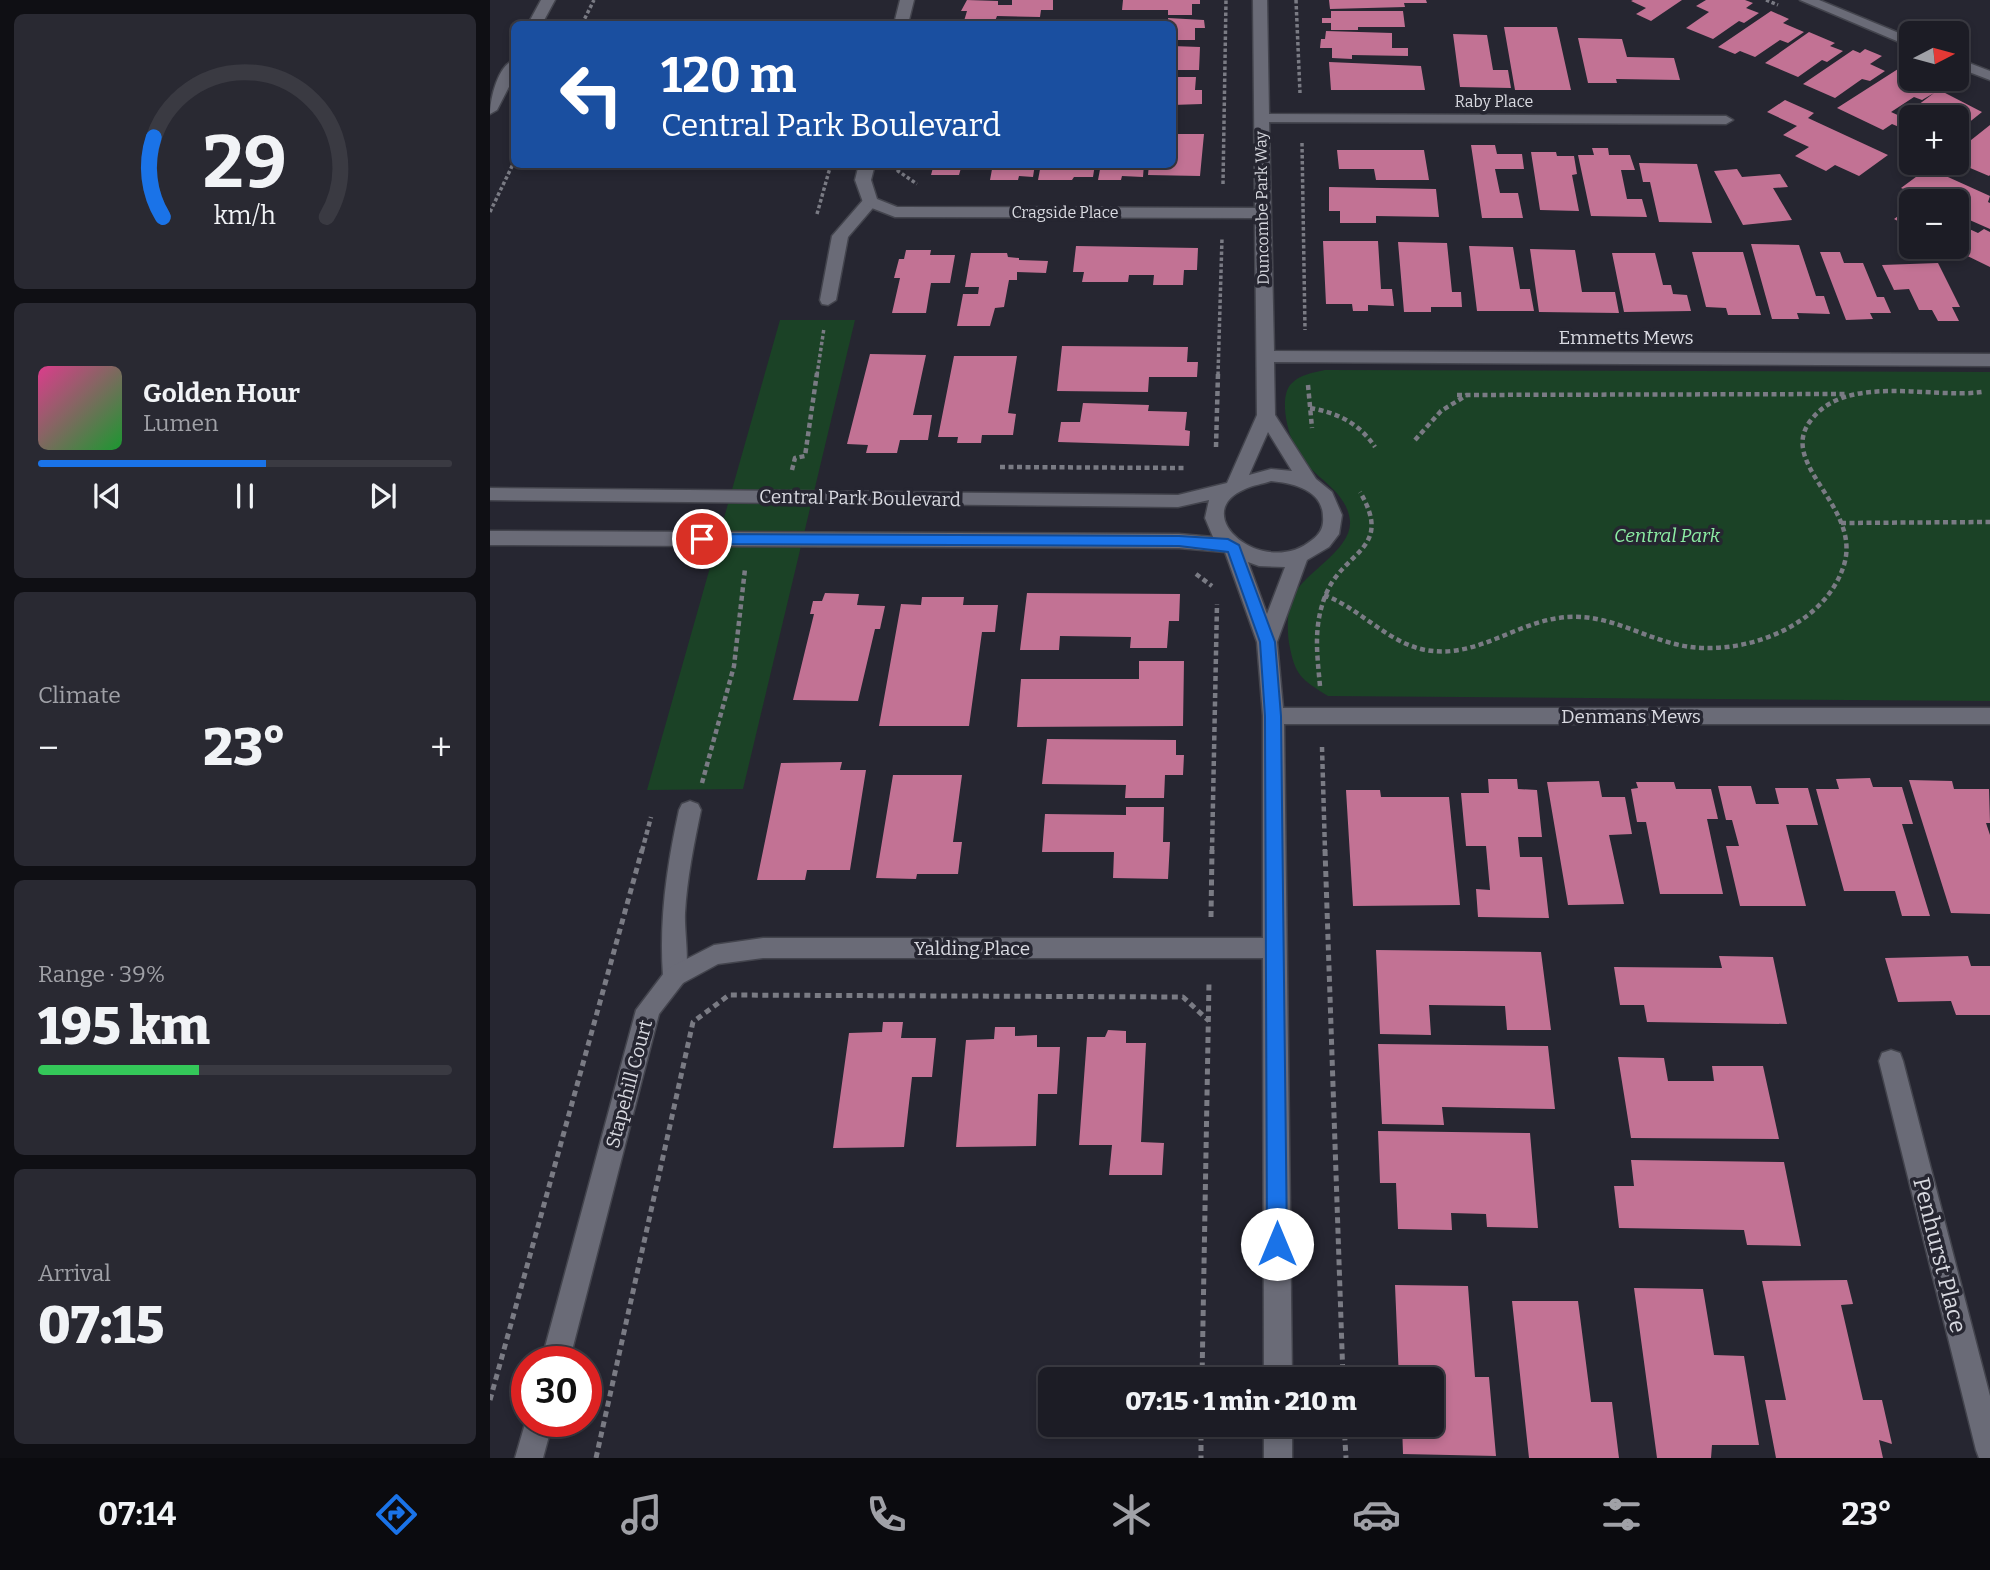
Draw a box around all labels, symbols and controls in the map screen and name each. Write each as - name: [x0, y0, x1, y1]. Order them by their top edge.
- north arrow: [1899, 21, 1969, 91]
- map controls: [1899, 21, 1969, 259]
- text: 120 m: [661, 46, 796, 105]
- icon: left: [546, 49, 637, 140]
- street label: Raby Place: [1455, 92, 1533, 111]
- button: +: [1899, 105, 1969, 175]
- text: Central Park Boulevard: [661, 106, 1001, 144]
- text: 29: [203, 120, 287, 207]
- street label: Duncombe Park Way: [1251, 130, 1273, 285]
- button: −: [1899, 189, 1969, 259]
- text: km/h: [214, 201, 276, 231]
- street label: Cragside Place: [1012, 203, 1118, 222]
- street label: Emmetts Mews: [1558, 326, 1694, 349]
- text: Golden Hour: [143, 378, 300, 409]
- text: Lumen: [143, 409, 219, 437]
- icon: previous: [88, 477, 126, 515]
- icon: pause: [226, 477, 264, 515]
- icon: next: [364, 477, 402, 515]
- street label: Central Park Boulevard: [759, 485, 961, 511]
- pin: [672, 509, 732, 569]
- icon: arrive: [683, 520, 721, 558]
- park label: Central Park: [1614, 524, 1721, 547]
- text: Climate: [38, 681, 121, 709]
- street label: Denmans Mews: [1561, 705, 1701, 728]
- text: 23°: [203, 716, 286, 779]
- text: −: [38, 725, 59, 771]
- text: +: [430, 725, 452, 771]
- street label: Yalding Place: [914, 937, 1030, 960]
- text: Range · 39%: [38, 960, 165, 988]
- text: 195 km: [38, 995, 210, 1058]
- street label: Stapehill Court: [601, 1017, 657, 1151]
- street label: Penhurst Place: [1907, 1174, 1973, 1336]
- position arrow: [1240, 1207, 1314, 1281]
- text: Arrival: [38, 1259, 111, 1287]
- text: 07:15: [38, 1294, 164, 1357]
- speed limit sign: 30: [511, 1346, 602, 1437]
- text: 07:15 · 1 min · 210 m: [1125, 1386, 1357, 1417]
- icon: directions: [372, 1490, 421, 1539]
- icon: music: [617, 1490, 666, 1539]
- icon: phone: [862, 1490, 911, 1539]
- icon: climate: [1107, 1490, 1156, 1539]
- icon: car: [1352, 1490, 1401, 1539]
- icon: filters: [1597, 1490, 1646, 1539]
- text: 07:14: [98, 1495, 176, 1533]
- text: 23°: [1841, 1495, 1892, 1533]

